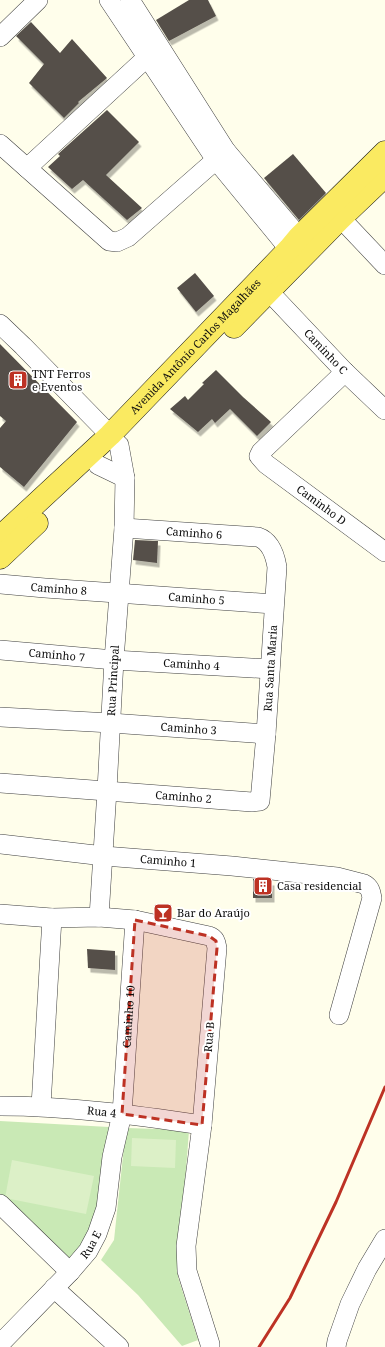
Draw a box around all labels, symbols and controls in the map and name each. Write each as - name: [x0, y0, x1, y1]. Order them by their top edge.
- street label: Avenida Antônio Carlos Magalhães: [126, 275, 264, 417]
- street label: Caminho C: [301, 325, 351, 377]
- place label: TNT Ferros e Eventos: [32, 366, 90, 394]
- building icon: TNT Ferros e Eventos: [7, 369, 29, 391]
- street label: Caminho D: [294, 481, 350, 528]
- street label: Caminho 6: [165, 523, 223, 542]
- street label: Caminho 8: [30, 579, 87, 598]
- street label: Caminho 5: [168, 589, 225, 608]
- street label: Rua Santa Maria: [259, 624, 280, 712]
- street label: Rua Principal: [103, 644, 122, 716]
- street label: Caminho 7: [28, 645, 86, 664]
- street label: Caminho 4: [163, 655, 220, 673]
- street label: Caminho 3: [160, 719, 217, 737]
- street label: Caminho 2: [155, 787, 212, 806]
- street label: Caminho 1: [139, 851, 197, 870]
- building icon: Casa residencial: [252, 875, 274, 897]
- place label: Casa residencial: [277, 878, 362, 893]
- bar icon: Bar do Araújo: [152, 902, 174, 924]
- place label: Bar do Araújo: [177, 905, 250, 920]
- street label: Caminho 10: [118, 985, 138, 1048]
- street label: Rua B: [200, 1021, 217, 1053]
- street label: Rua 4: [86, 1102, 117, 1120]
- street label: Rua E: [77, 1228, 105, 1262]

